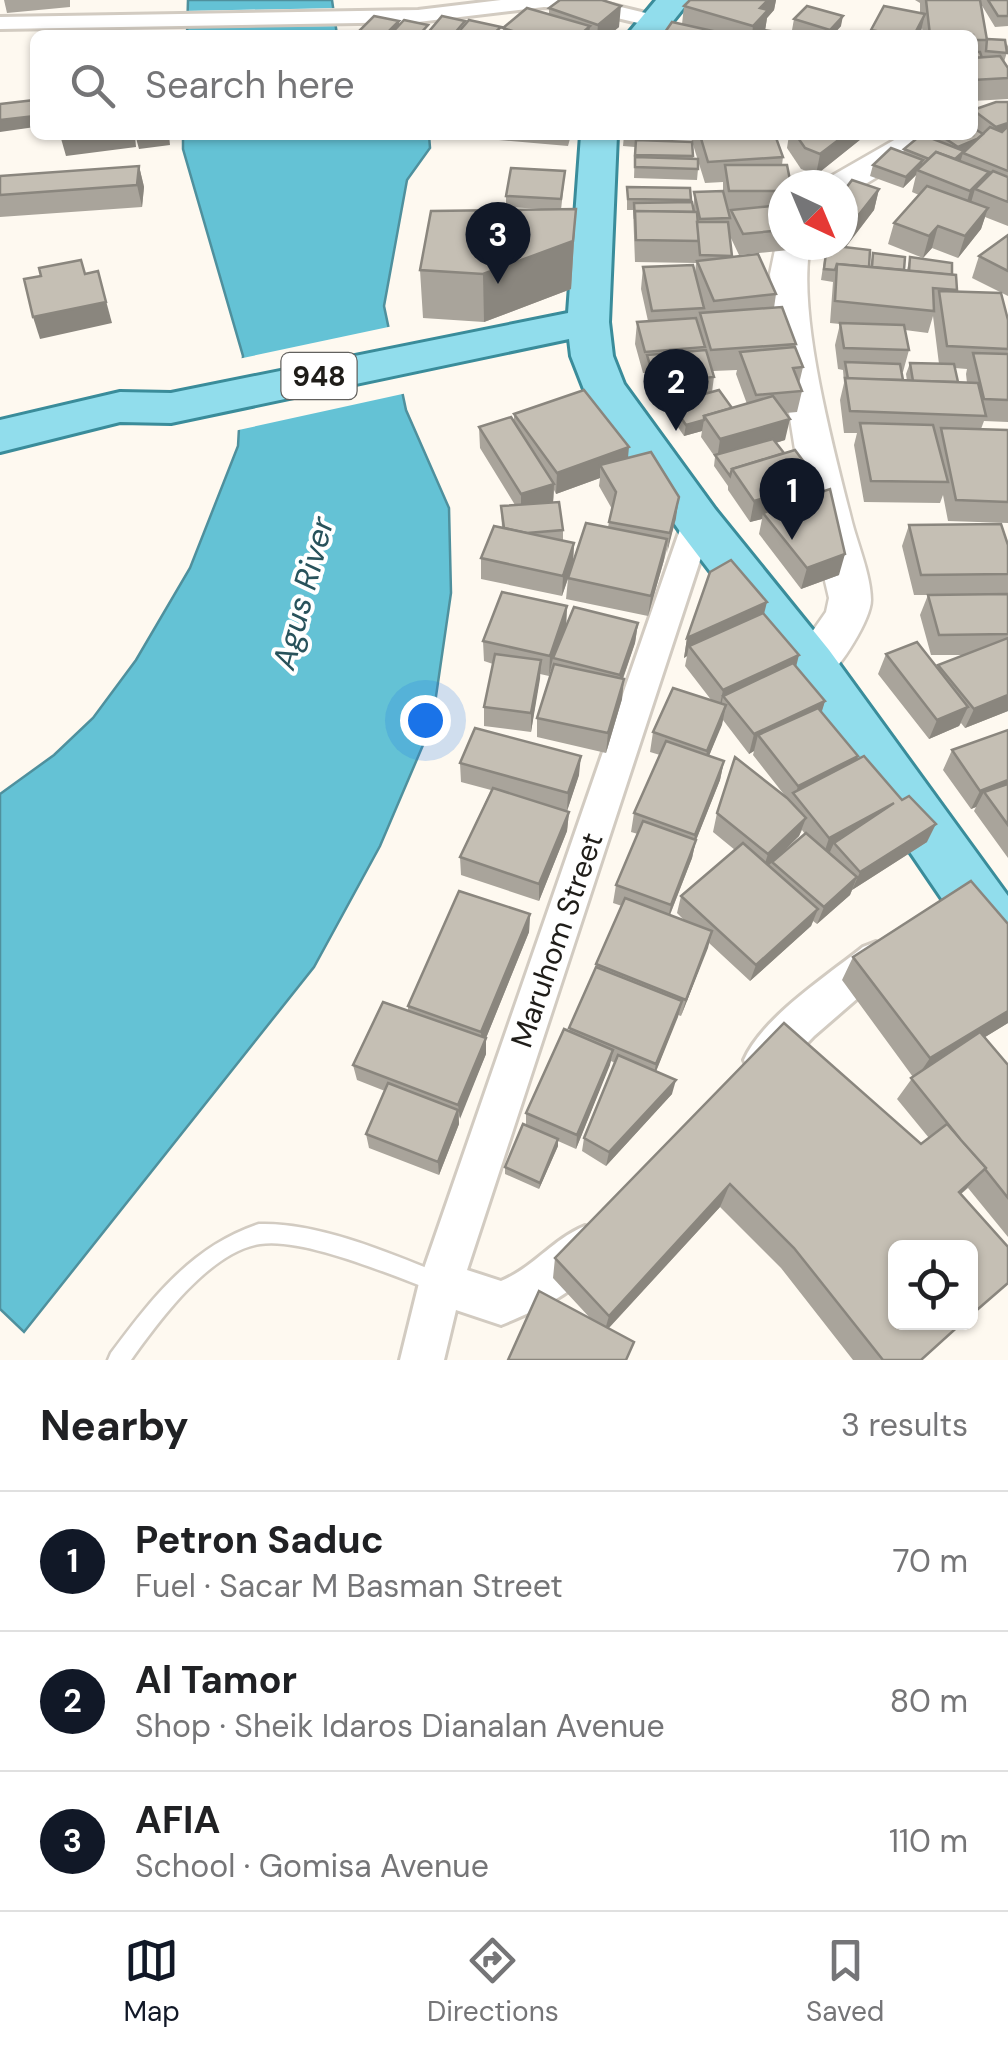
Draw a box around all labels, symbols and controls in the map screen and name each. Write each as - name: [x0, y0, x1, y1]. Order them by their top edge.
- search box: [30, 30, 978, 140]
- icon: search: [65, 58, 120, 113]
- text: Search here: [145, 60, 355, 110]
- north arrow: [768, 170, 858, 260]
- pin: 3: [466, 202, 530, 284]
- pin: 2: [644, 348, 708, 431]
- road number: 948: [282, 353, 356, 399]
- pin: 1: [760, 458, 824, 540]
- water label: Agus River: [262, 511, 344, 675]
- your location: [400, 695, 451, 746]
- street label: Maruhom Street: [502, 827, 612, 1052]
- map controls: [888, 1240, 978, 1330]
- button: locate: [888, 1240, 978, 1330]
- text: Nearby: [40, 1398, 189, 1453]
- text: 3 results: [841, 1404, 968, 1446]
- text: Petron Saduc: [135, 1515, 384, 1565]
- text: 1: [67, 1540, 78, 1582]
- text: 70 m: [892, 1540, 968, 1582]
- text: Fuel · Sacar M Basman Street: [135, 1565, 563, 1607]
- text: Al Tamor: [135, 1655, 297, 1705]
- text: 2: [63, 1680, 82, 1722]
- text: 80 m: [890, 1680, 968, 1722]
- text: Shop · Sheik Idaros Dianalan Avenue: [135, 1705, 665, 1747]
- text: AFIA: [135, 1795, 220, 1845]
- text: 3: [63, 1820, 82, 1862]
- text: 110 m: [889, 1820, 968, 1862]
- text: School · Gomisa Avenue: [135, 1845, 489, 1887]
- tab: Map: [124, 1933, 180, 2030]
- tab: Directions: [427, 1933, 559, 2030]
- tab: Saved: [806, 1933, 884, 2030]

